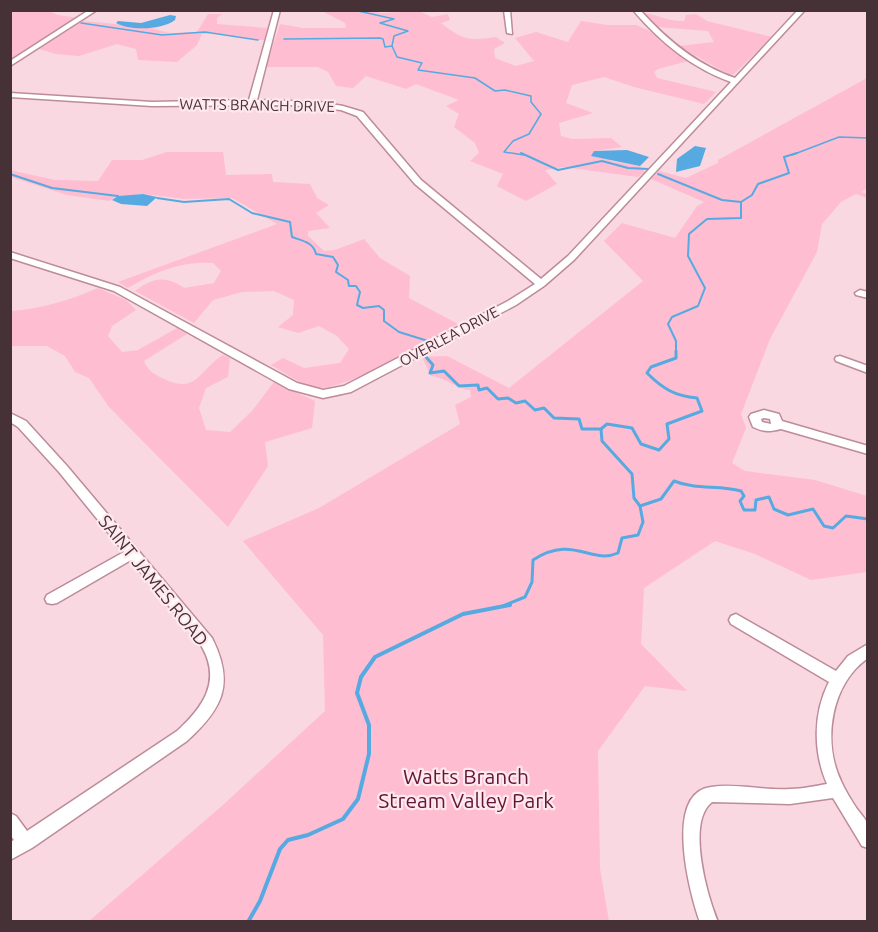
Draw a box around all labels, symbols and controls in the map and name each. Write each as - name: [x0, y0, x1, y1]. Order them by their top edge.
- street label: WATTS BRANCH DRIVE: [179, 95, 335, 115]
- street label: OVERLEA DRIVE: [396, 303, 502, 369]
- street label: SAINT JAMES ROAD: [95, 511, 213, 649]
- park label: Watts Branch Stream Valley Park: [378, 764, 554, 812]

